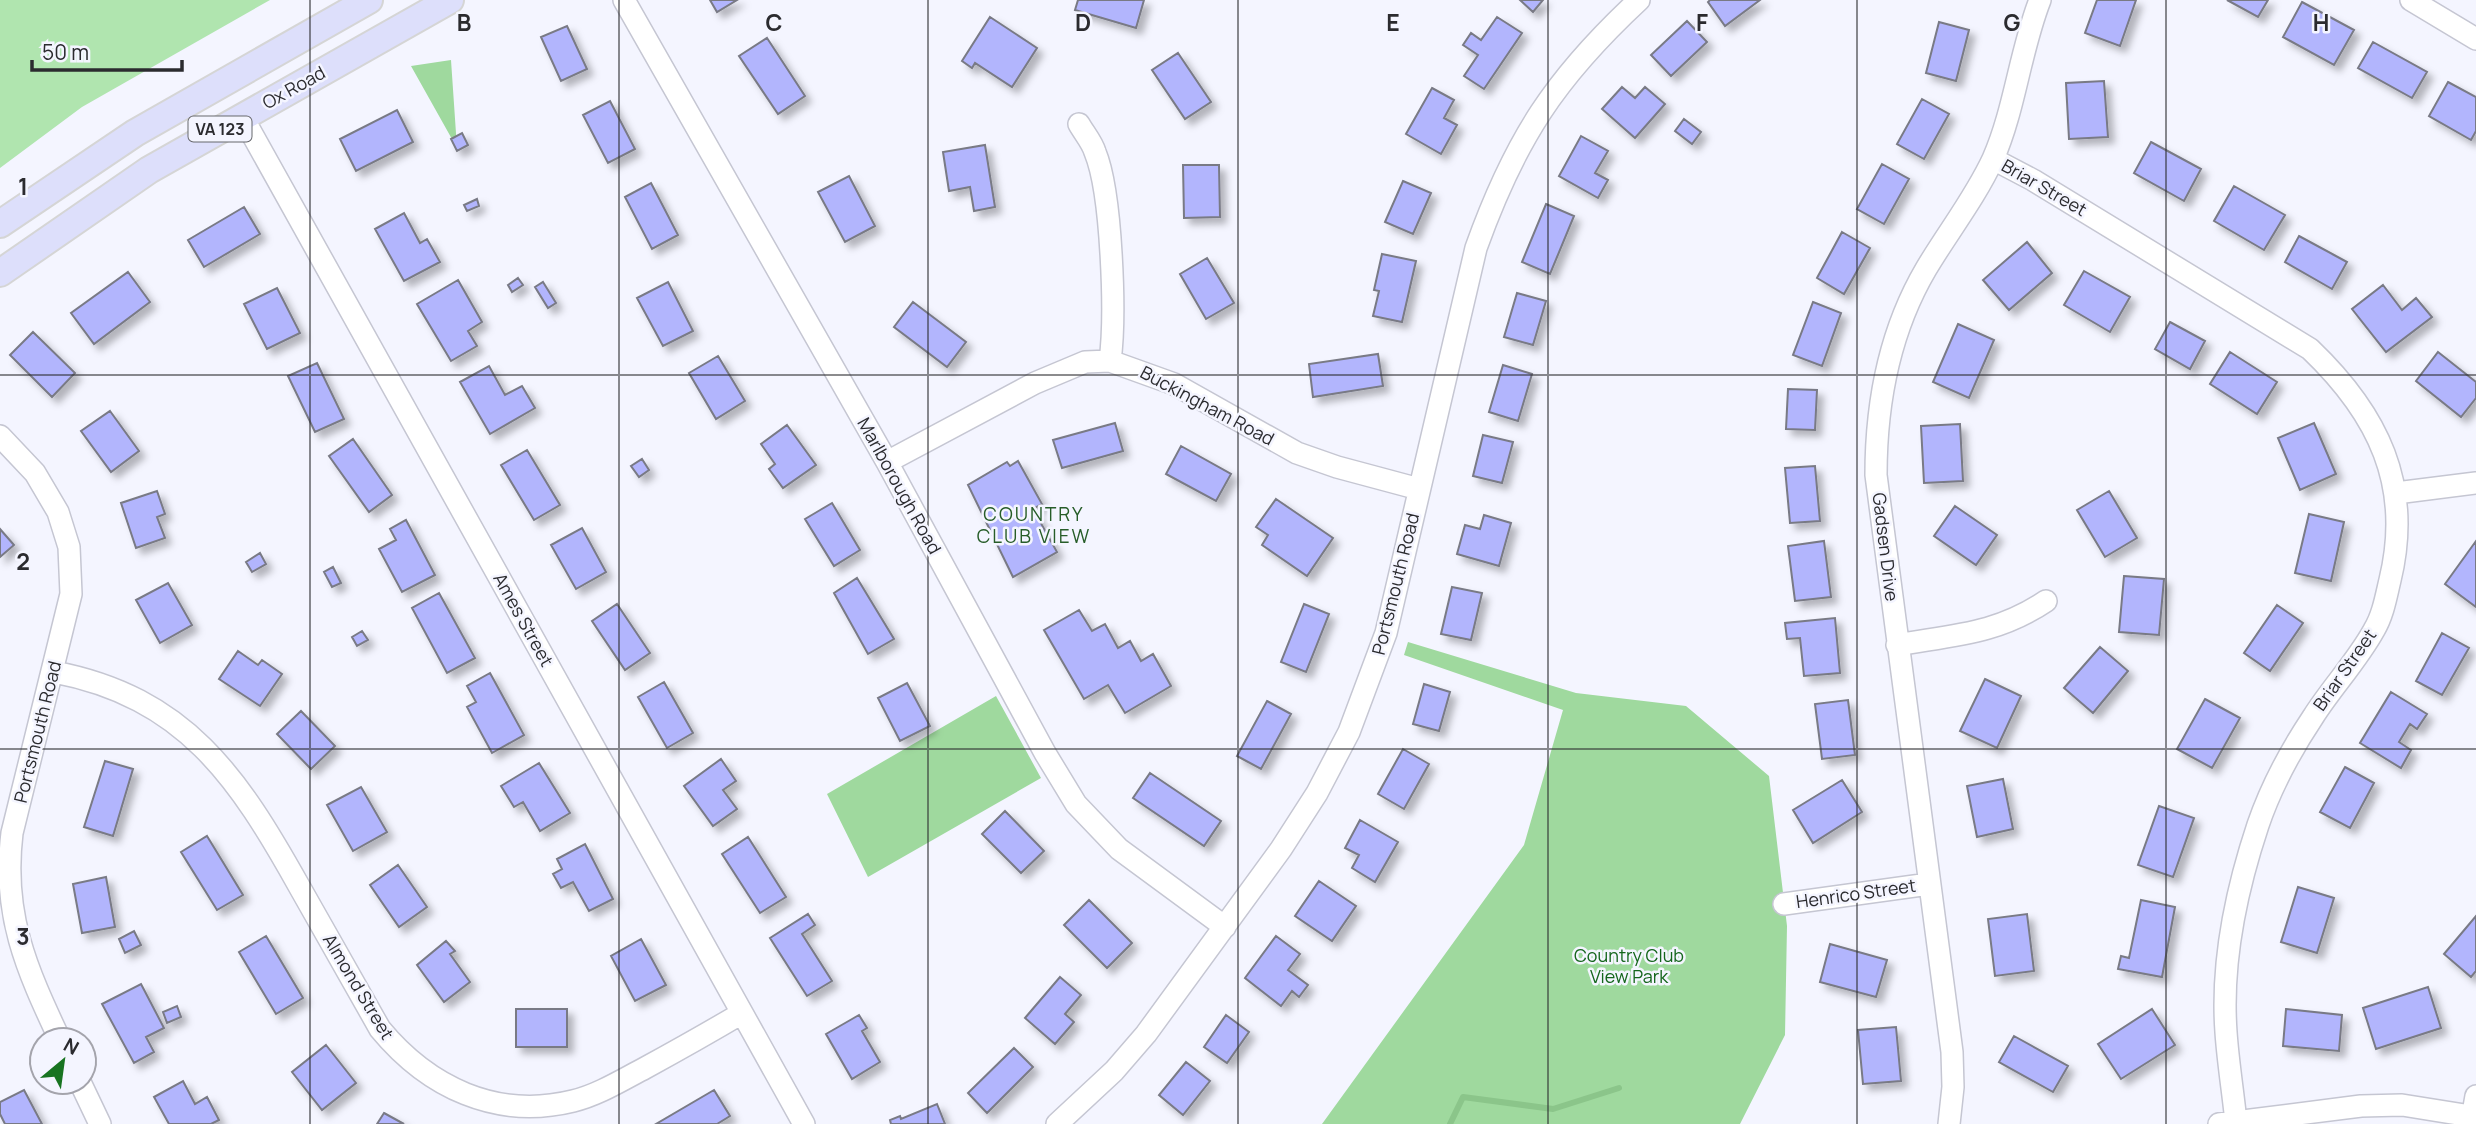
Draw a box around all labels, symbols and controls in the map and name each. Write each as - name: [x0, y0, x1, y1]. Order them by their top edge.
- text: B: [457, 6, 471, 38]
- text: C: [766, 6, 783, 38]
- text: D: [1075, 6, 1091, 38]
- text: E: [1386, 6, 1400, 38]
- text: F: [1696, 6, 1708, 38]
- text: G: [2004, 6, 2021, 38]
- text: H: [2313, 6, 2329, 38]
- scale bar: [32, 28, 182, 72]
- text: 50 m: [42, 38, 89, 66]
- street label: Ox Road: [258, 60, 329, 114]
- road number: VA 123: [188, 116, 252, 141]
- street label: Briar Street: [1997, 153, 2092, 221]
- text: 1: [18, 170, 28, 202]
- street label: Buckingham Road: [1136, 360, 1279, 451]
- street label: Marlborough Road: [852, 413, 947, 558]
- street label: Gadsen Drive: [1867, 491, 1905, 603]
- district label: COUNTRY CLUB VIEW: [977, 501, 1091, 549]
- street label: Portsmouth Road: [1366, 510, 1424, 657]
- text: 2: [16, 545, 30, 577]
- street label: Ames Street: [488, 569, 559, 670]
- street label: Briar Street: [2307, 624, 2381, 715]
- street label: Portsmouth Road: [8, 658, 66, 805]
- street label: Henrico Street: [1794, 873, 1917, 913]
- text: 3: [16, 920, 30, 952]
- street label: Almond Street: [318, 929, 400, 1044]
- park label: Country Club View Park: [1574, 943, 1684, 988]
- north arrow: [28, 1026, 98, 1096]
- text: N: [59, 1031, 84, 1061]

